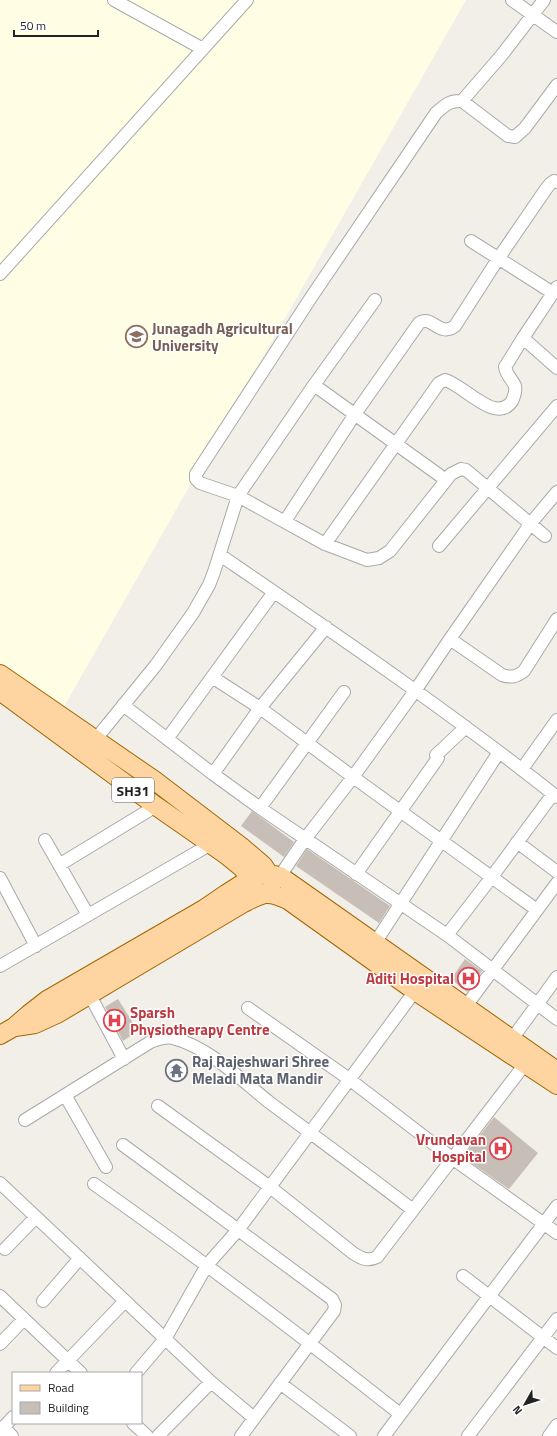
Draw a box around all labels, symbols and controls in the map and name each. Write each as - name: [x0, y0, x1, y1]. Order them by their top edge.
- scale bar: [14, 12, 98, 38]
- text: 50 m: [20, 16, 46, 35]
- place label: Junagadh Agricultural University: [152, 317, 293, 357]
- school or university icon: Junagadh Agricultural University: [124, 324, 150, 350]
- road number: SH31: [112, 778, 154, 802]
- hospital icon: Aditi Hospital: [456, 965, 482, 991]
- place label: Aditi Hospital: [366, 967, 454, 990]
- place label: Sparsh Physiotherapy Centre: [130, 1001, 270, 1041]
- hospital icon: Sparsh Physiotherapy Centre: [101, 1008, 127, 1034]
- place label: Raj Rajeshwari Shree Meladi Mata Mandir: [192, 1050, 329, 1090]
- temple icon: Raj Rajeshwari Shree Meladi Mata Mandir: [164, 1057, 190, 1083]
- place label: Vrundavan Hospital: [416, 1128, 486, 1168]
- hospital icon: Vrundavan Hospital: [488, 1135, 514, 1161]
- legend: [12, 1372, 142, 1424]
- text: Road: [48, 1378, 74, 1397]
- north arrow: [505, 1384, 545, 1424]
- text: Building: [48, 1398, 89, 1417]
- text: N: [509, 1402, 526, 1418]

